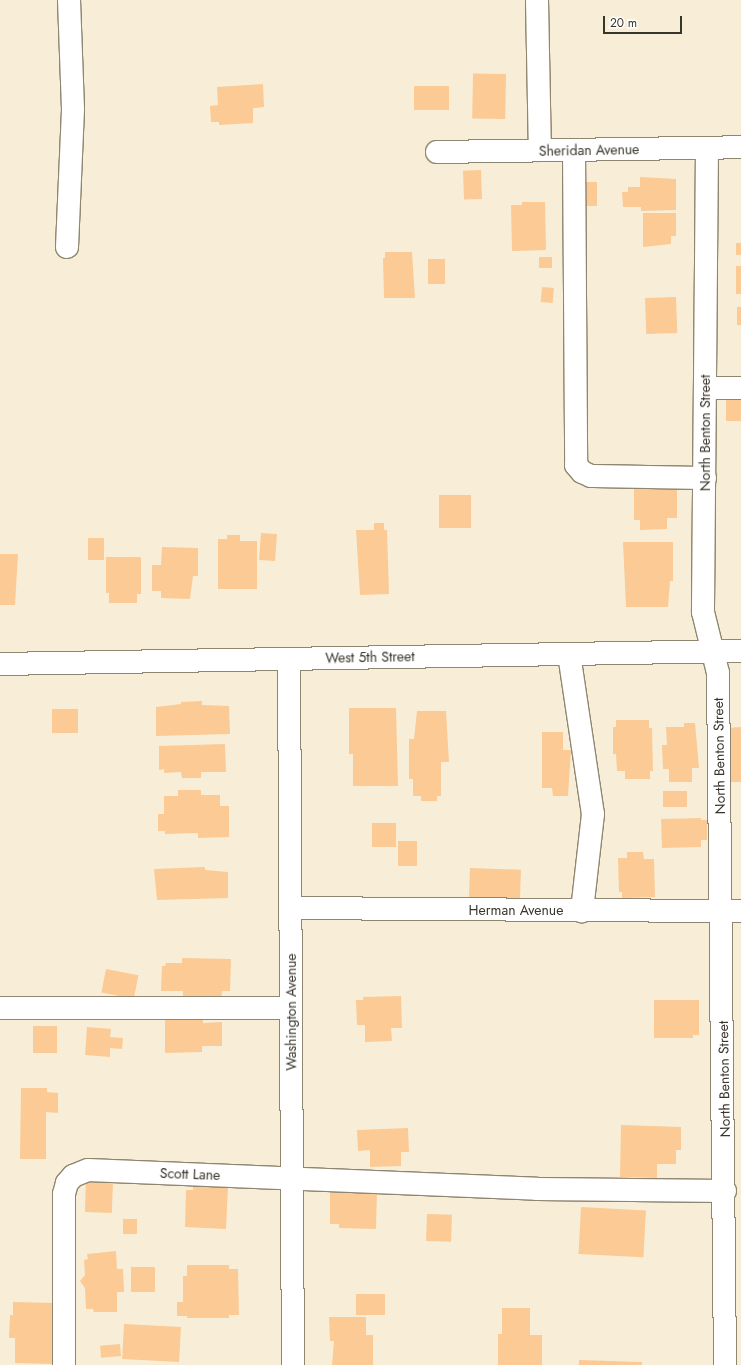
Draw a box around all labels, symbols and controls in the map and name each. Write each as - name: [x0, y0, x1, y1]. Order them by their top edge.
- scale bar: [605, 8, 684, 34]
- text: 20 m: [610, 14, 637, 32]
- street label: Sheridan Avenue: [539, 141, 639, 159]
- street label: North Benton Street: [697, 375, 713, 491]
- street label: West 5th Street: [325, 648, 415, 666]
- street label: North Benton Street: [710, 698, 728, 814]
- street label: Herman Avenue: [469, 902, 563, 918]
- street label: Washington Avenue: [283, 953, 299, 1071]
- street label: North Benton Street: [715, 1021, 733, 1137]
- street label: Scott Lane: [159, 1165, 221, 1183]

